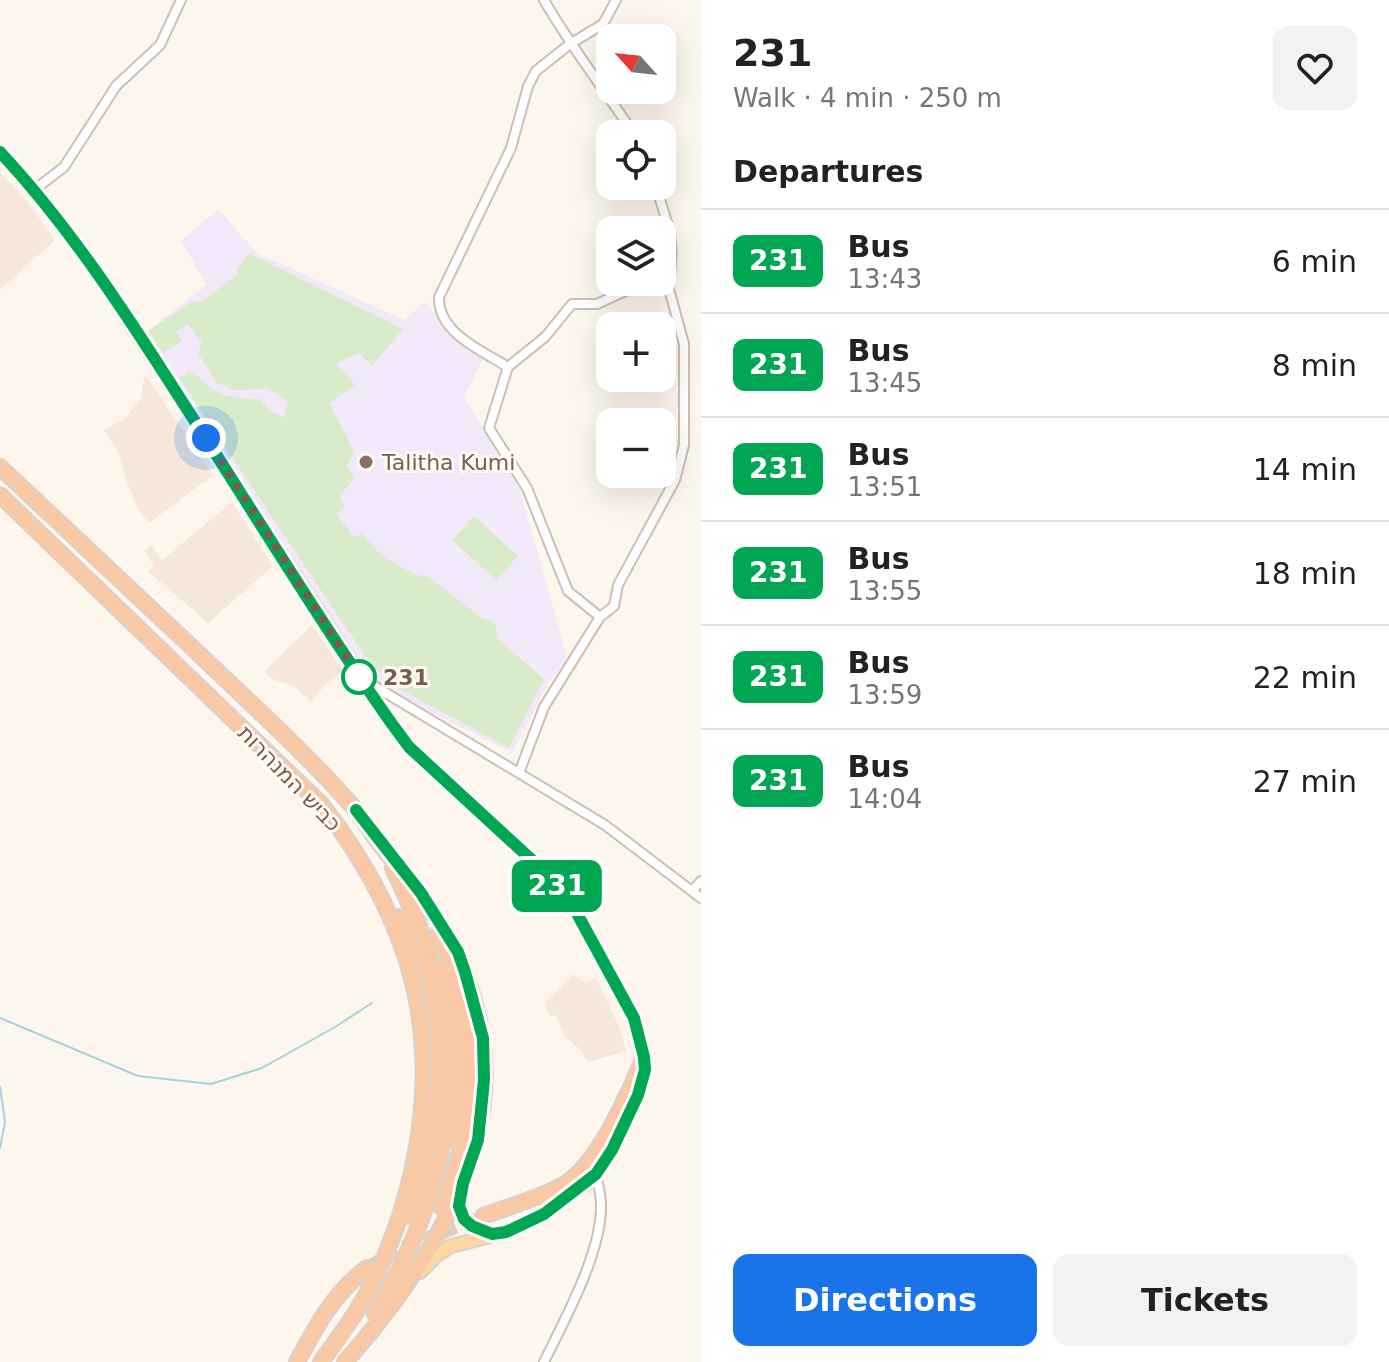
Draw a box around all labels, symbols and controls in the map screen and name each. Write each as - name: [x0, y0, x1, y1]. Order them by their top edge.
- north arrow: [596, 24, 676, 104]
- map controls: [596, 24, 676, 488]
- button: heart: [1273, 26, 1357, 110]
- text: 231: [733, 31, 812, 75]
- text: Walk · 4 min · 250 m: [733, 83, 1002, 113]
- button: locate: [596, 120, 676, 200]
- text: Departures: [733, 154, 923, 189]
- button: layers: [596, 216, 676, 296]
- text: Bus: [847, 229, 910, 264]
- text: 231: [749, 244, 807, 277]
- text: 6 min: [1272, 244, 1357, 279]
- text: 13:43: [847, 264, 922, 294]
- button: +: [596, 312, 676, 392]
- text: Bus: [847, 333, 910, 368]
- text: 231: [749, 348, 807, 381]
- text: 8 min: [1272, 348, 1357, 383]
- text: 13:45: [847, 368, 922, 398]
- button: −: [596, 408, 676, 488]
- your location: [186, 418, 226, 458]
- text: Bus: [847, 437, 910, 472]
- place label: Talitha Kumi: [381, 450, 515, 475]
- text: 231: [749, 452, 807, 485]
- text: 14 min: [1253, 452, 1357, 487]
- marker: Talitha Kumi: [357, 453, 375, 471]
- text: 13:51: [847, 472, 922, 502]
- text: Bus: [847, 541, 910, 576]
- text: 231: [749, 556, 807, 589]
- text: 18 min: [1253, 556, 1357, 591]
- text: 13:55: [847, 576, 922, 606]
- text: Bus: [847, 645, 910, 680]
- marker: 231: [342, 660, 376, 694]
- text: 231: [749, 660, 807, 693]
- text: 22 min: [1253, 660, 1357, 695]
- place label: 231: [383, 665, 429, 690]
- text: 13:59: [847, 680, 922, 710]
- street label: כביש המנהרות: [233, 720, 346, 836]
- text: Bus: [847, 749, 910, 784]
- text: 231: [749, 764, 807, 797]
- text: 27 min: [1253, 764, 1357, 799]
- text: 14:04: [847, 784, 922, 814]
- line badge: 231: [511, 860, 603, 912]
- text: 231: [528, 869, 586, 902]
- button: Directions: [733, 1254, 1037, 1346]
- button: Tickets: [1053, 1254, 1357, 1346]

